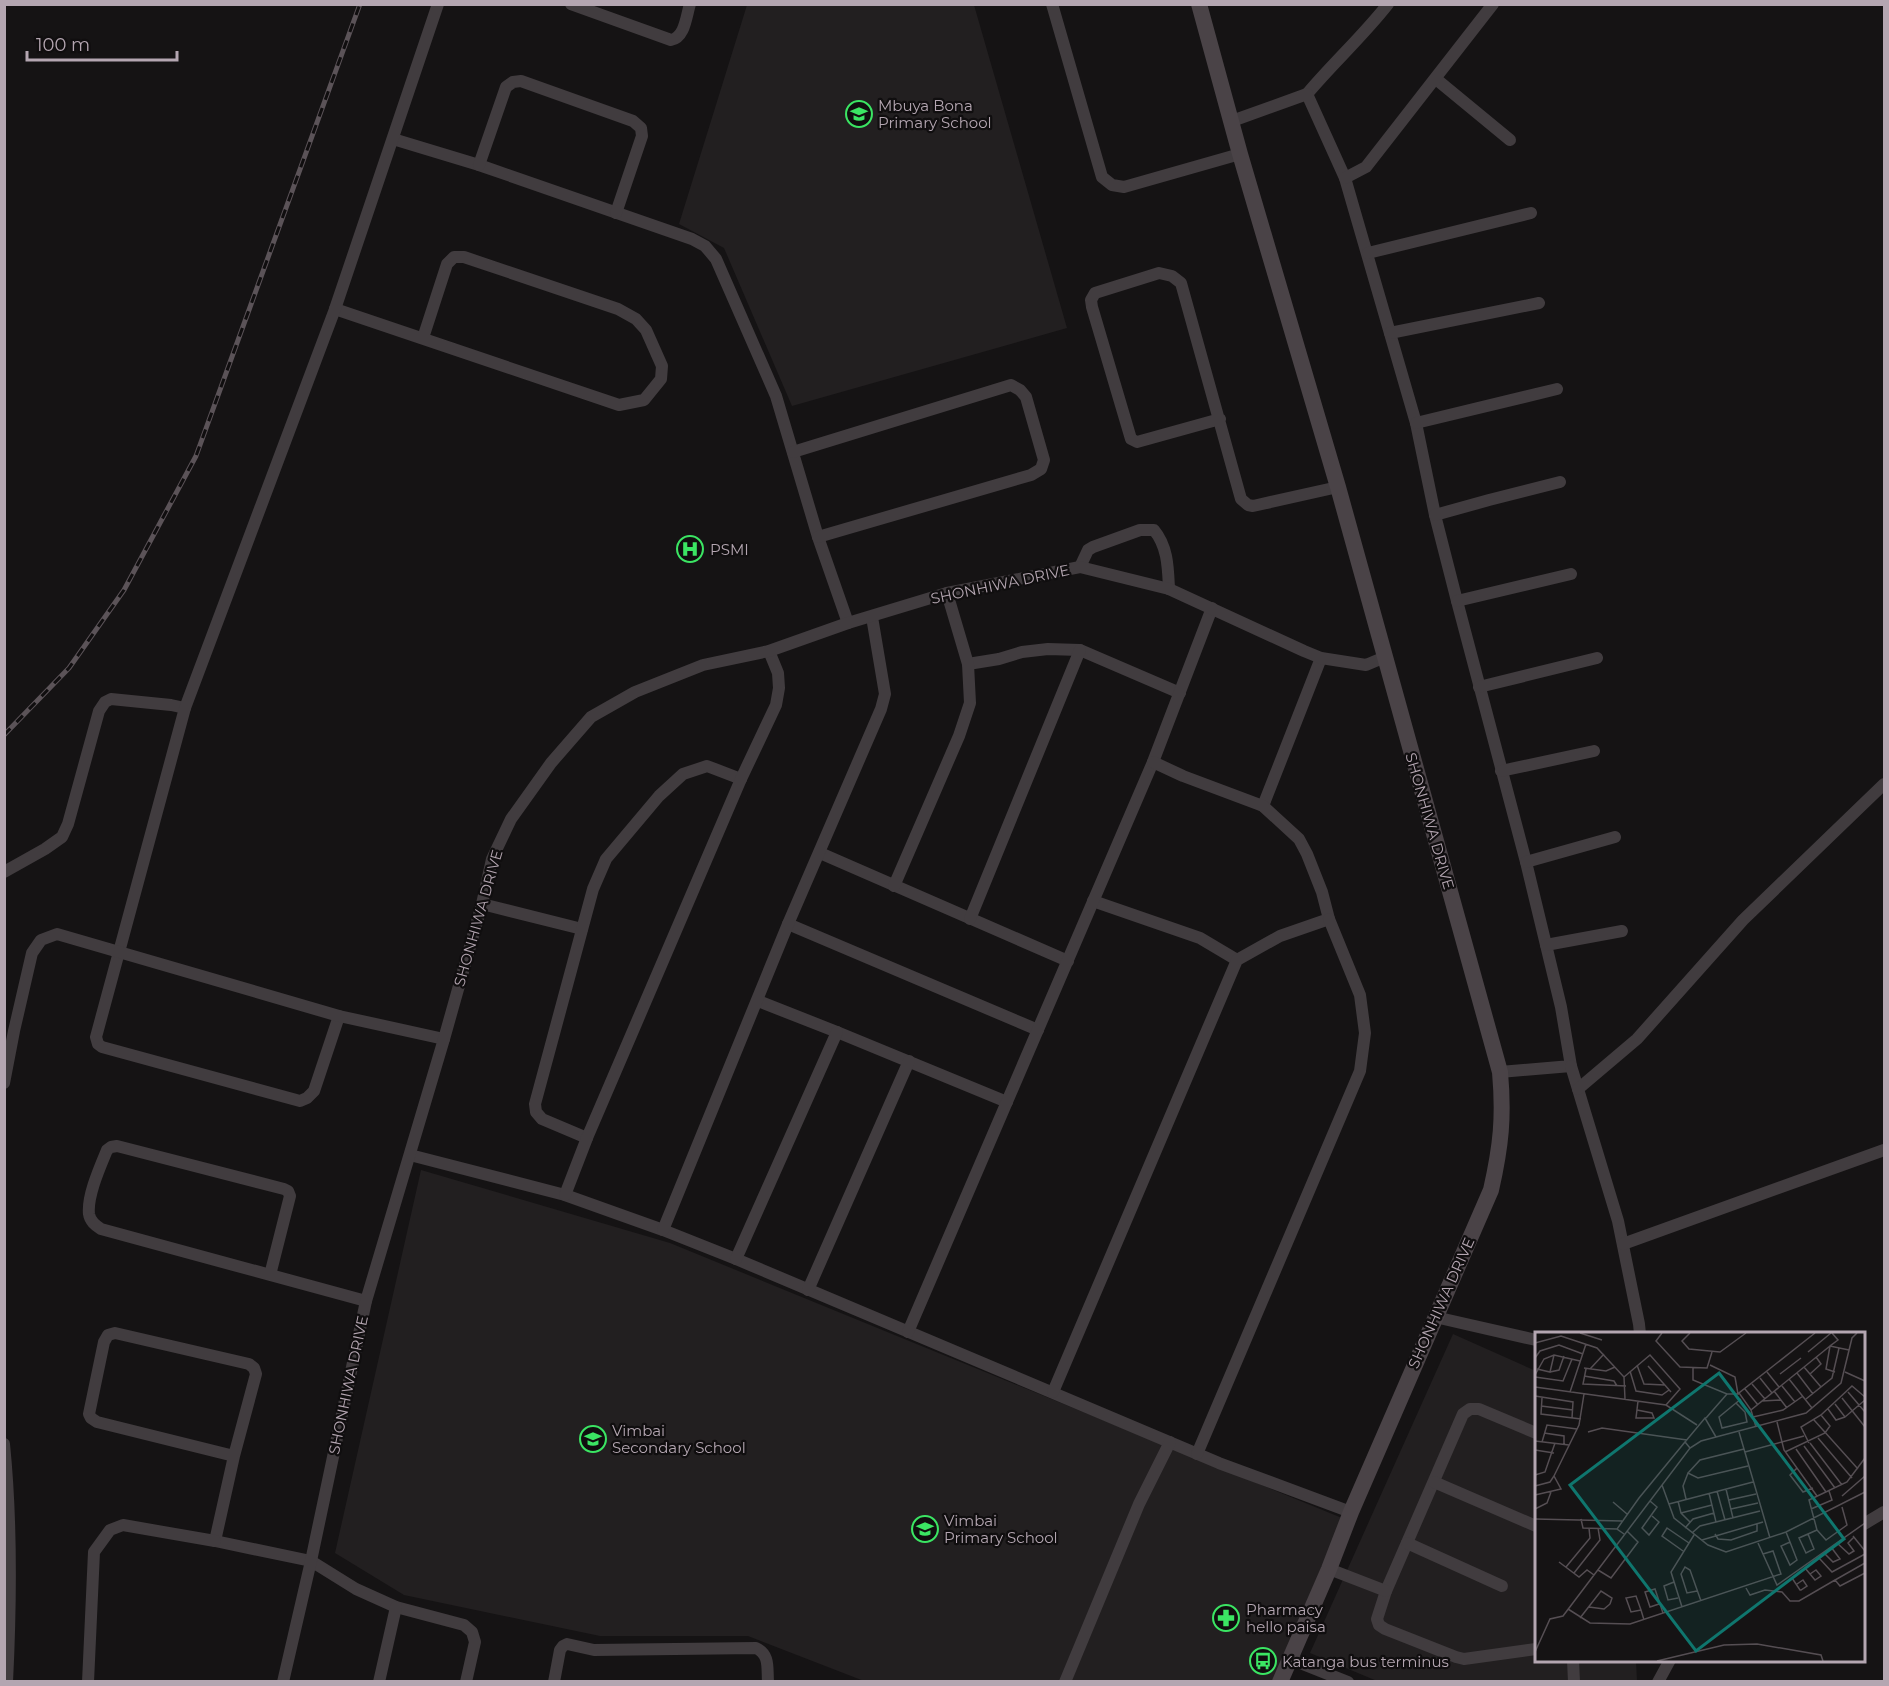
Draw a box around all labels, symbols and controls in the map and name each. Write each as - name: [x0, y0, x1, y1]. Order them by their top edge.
- scale bar: [27, 24, 177, 62]
- text: 100 m: [36, 34, 90, 56]
- place label: Mbuya Bona Primary School: [878, 96, 992, 132]
- school or university icon: Mbuya Bona Primary School: [844, 99, 874, 129]
- hospital icon: PSMI: [675, 534, 705, 564]
- place label: PSMI: [710, 540, 749, 559]
- street label: SHONHIWA DRIVE: [929, 560, 1071, 608]
- street label: SHONHIWA DRIVE: [1401, 750, 1459, 892]
- street label: SHONHIWA DRIVE: [449, 847, 507, 989]
- street label: SHONHIWA DRIVE: [1404, 1235, 1478, 1371]
- street label: SHONHIWA DRIVE: [324, 1314, 372, 1456]
- inset map: [1535, 1332, 1865, 1662]
- place label: Vimbai Secondary School: [612, 1421, 746, 1457]
- school or university icon: Vimbai Secondary School: [578, 1424, 608, 1454]
- place label: Vimbai Primary School: [944, 1511, 1058, 1547]
- school or university icon: Vimbai Primary School: [910, 1514, 940, 1544]
- place label: Pharmacy hello paisa: [1246, 1600, 1326, 1636]
- pharmacy icon: Pharmacy hello paisa: [1211, 1603, 1241, 1633]
- bus stop icon: Katanga bus terminus: [1248, 1646, 1278, 1676]
- place label: Katanga bus terminus: [1282, 1652, 1449, 1671]

